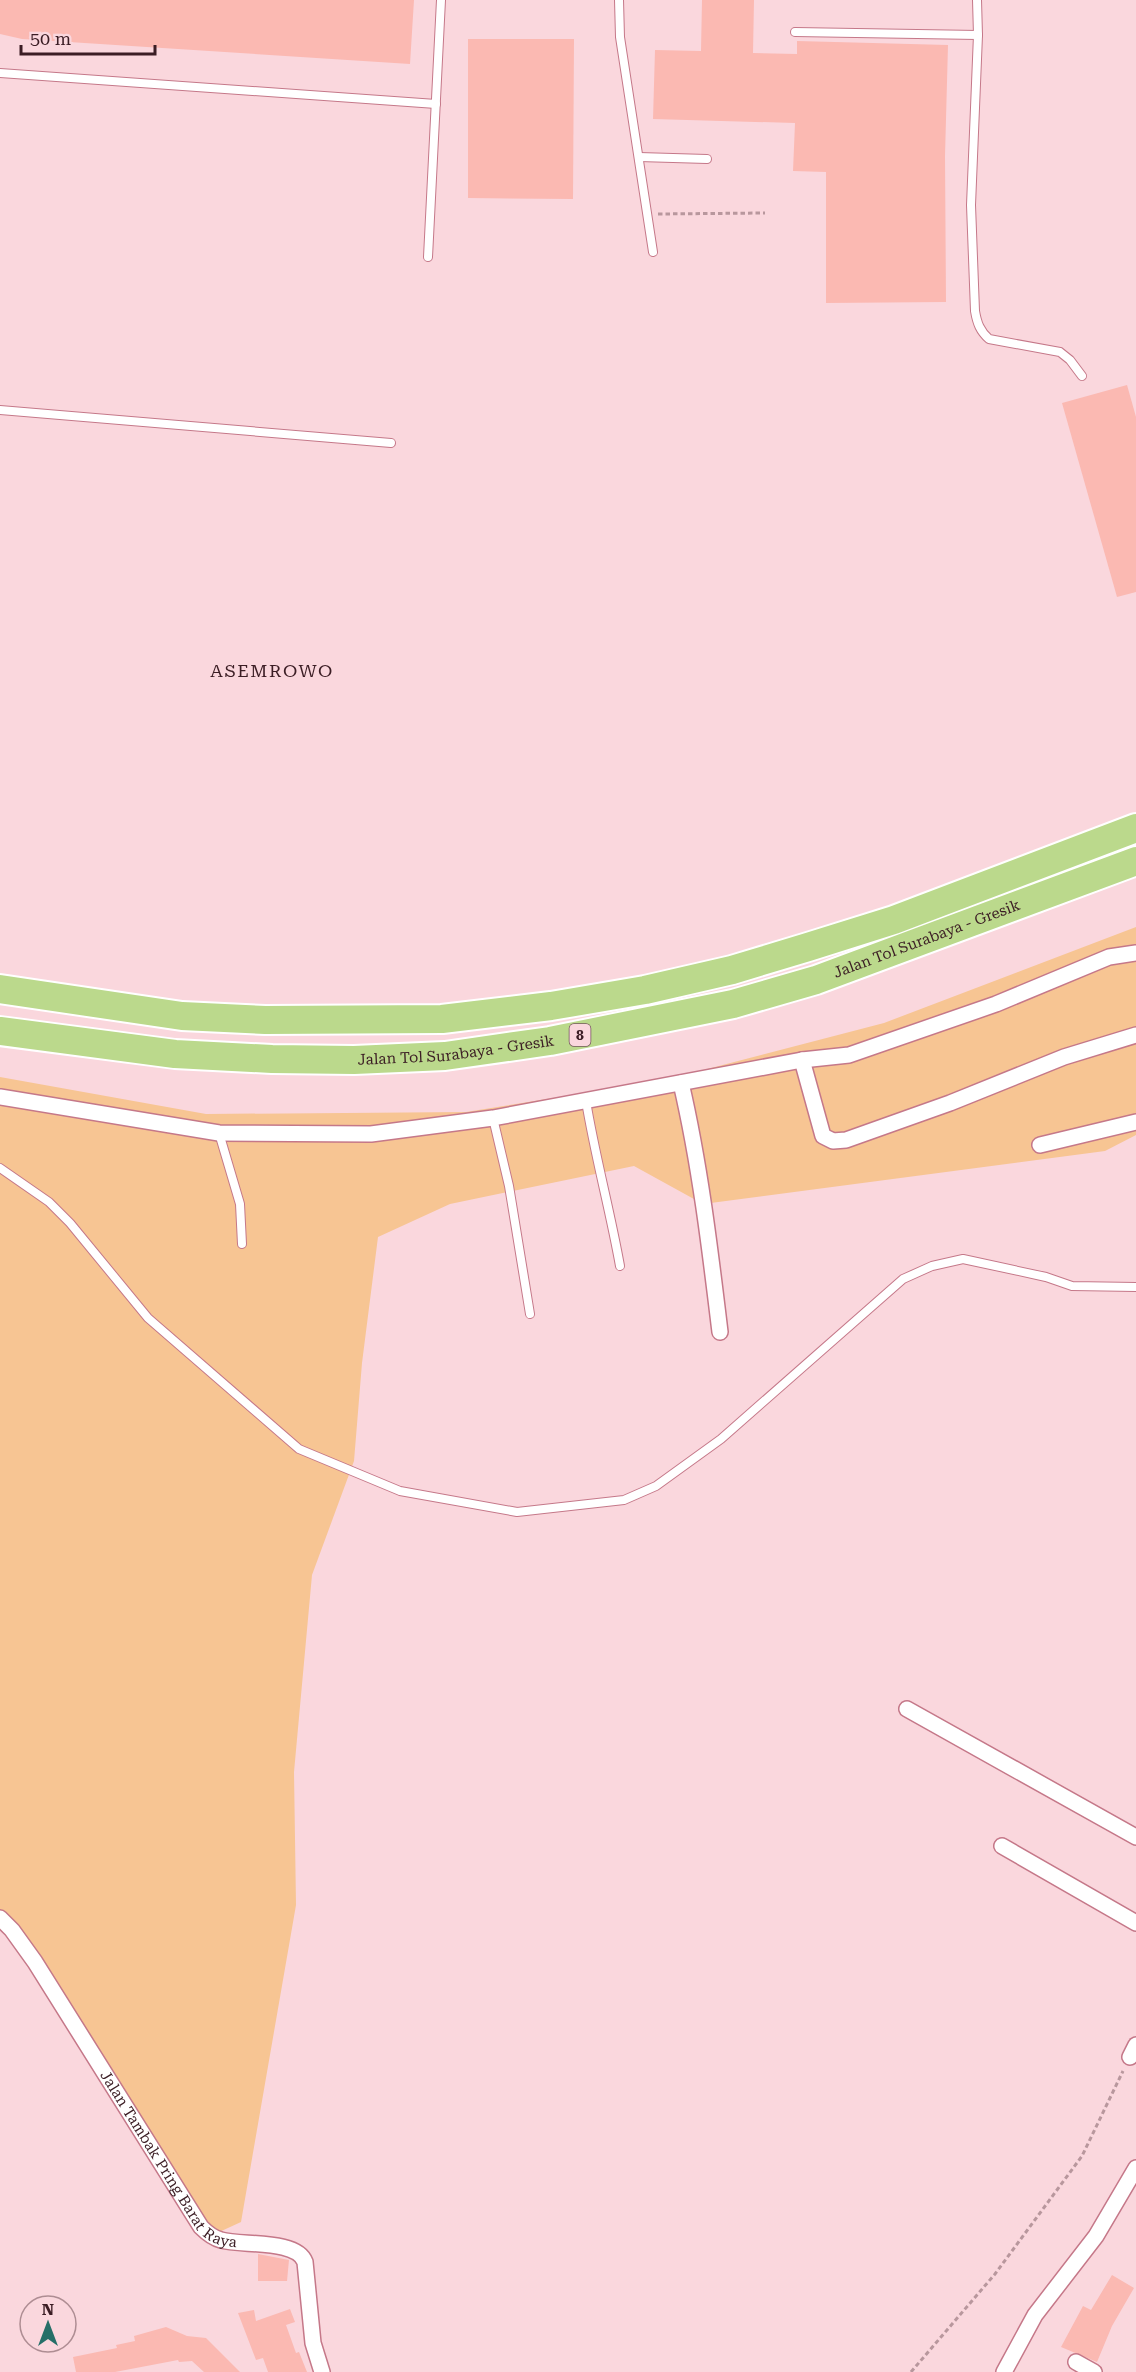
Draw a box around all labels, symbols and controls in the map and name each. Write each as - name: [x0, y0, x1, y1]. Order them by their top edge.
- scale bar: [21, 18, 154, 56]
- text: 50 m: [30, 28, 71, 49]
- district label: ASEMROWO: [210, 660, 334, 681]
- street label: Jalan Tol Surabaya - Gresik: [831, 896, 1023, 982]
- road number: 8: [570, 1024, 590, 1046]
- street label: Jalan Tol Surabaya - Gresik: [357, 1031, 556, 1069]
- street label: Jalan Tambak Pring Barat Raya: [96, 2067, 238, 2251]
- north arrow: [18, 2294, 78, 2354]
- text: N: [42, 2300, 54, 2319]

